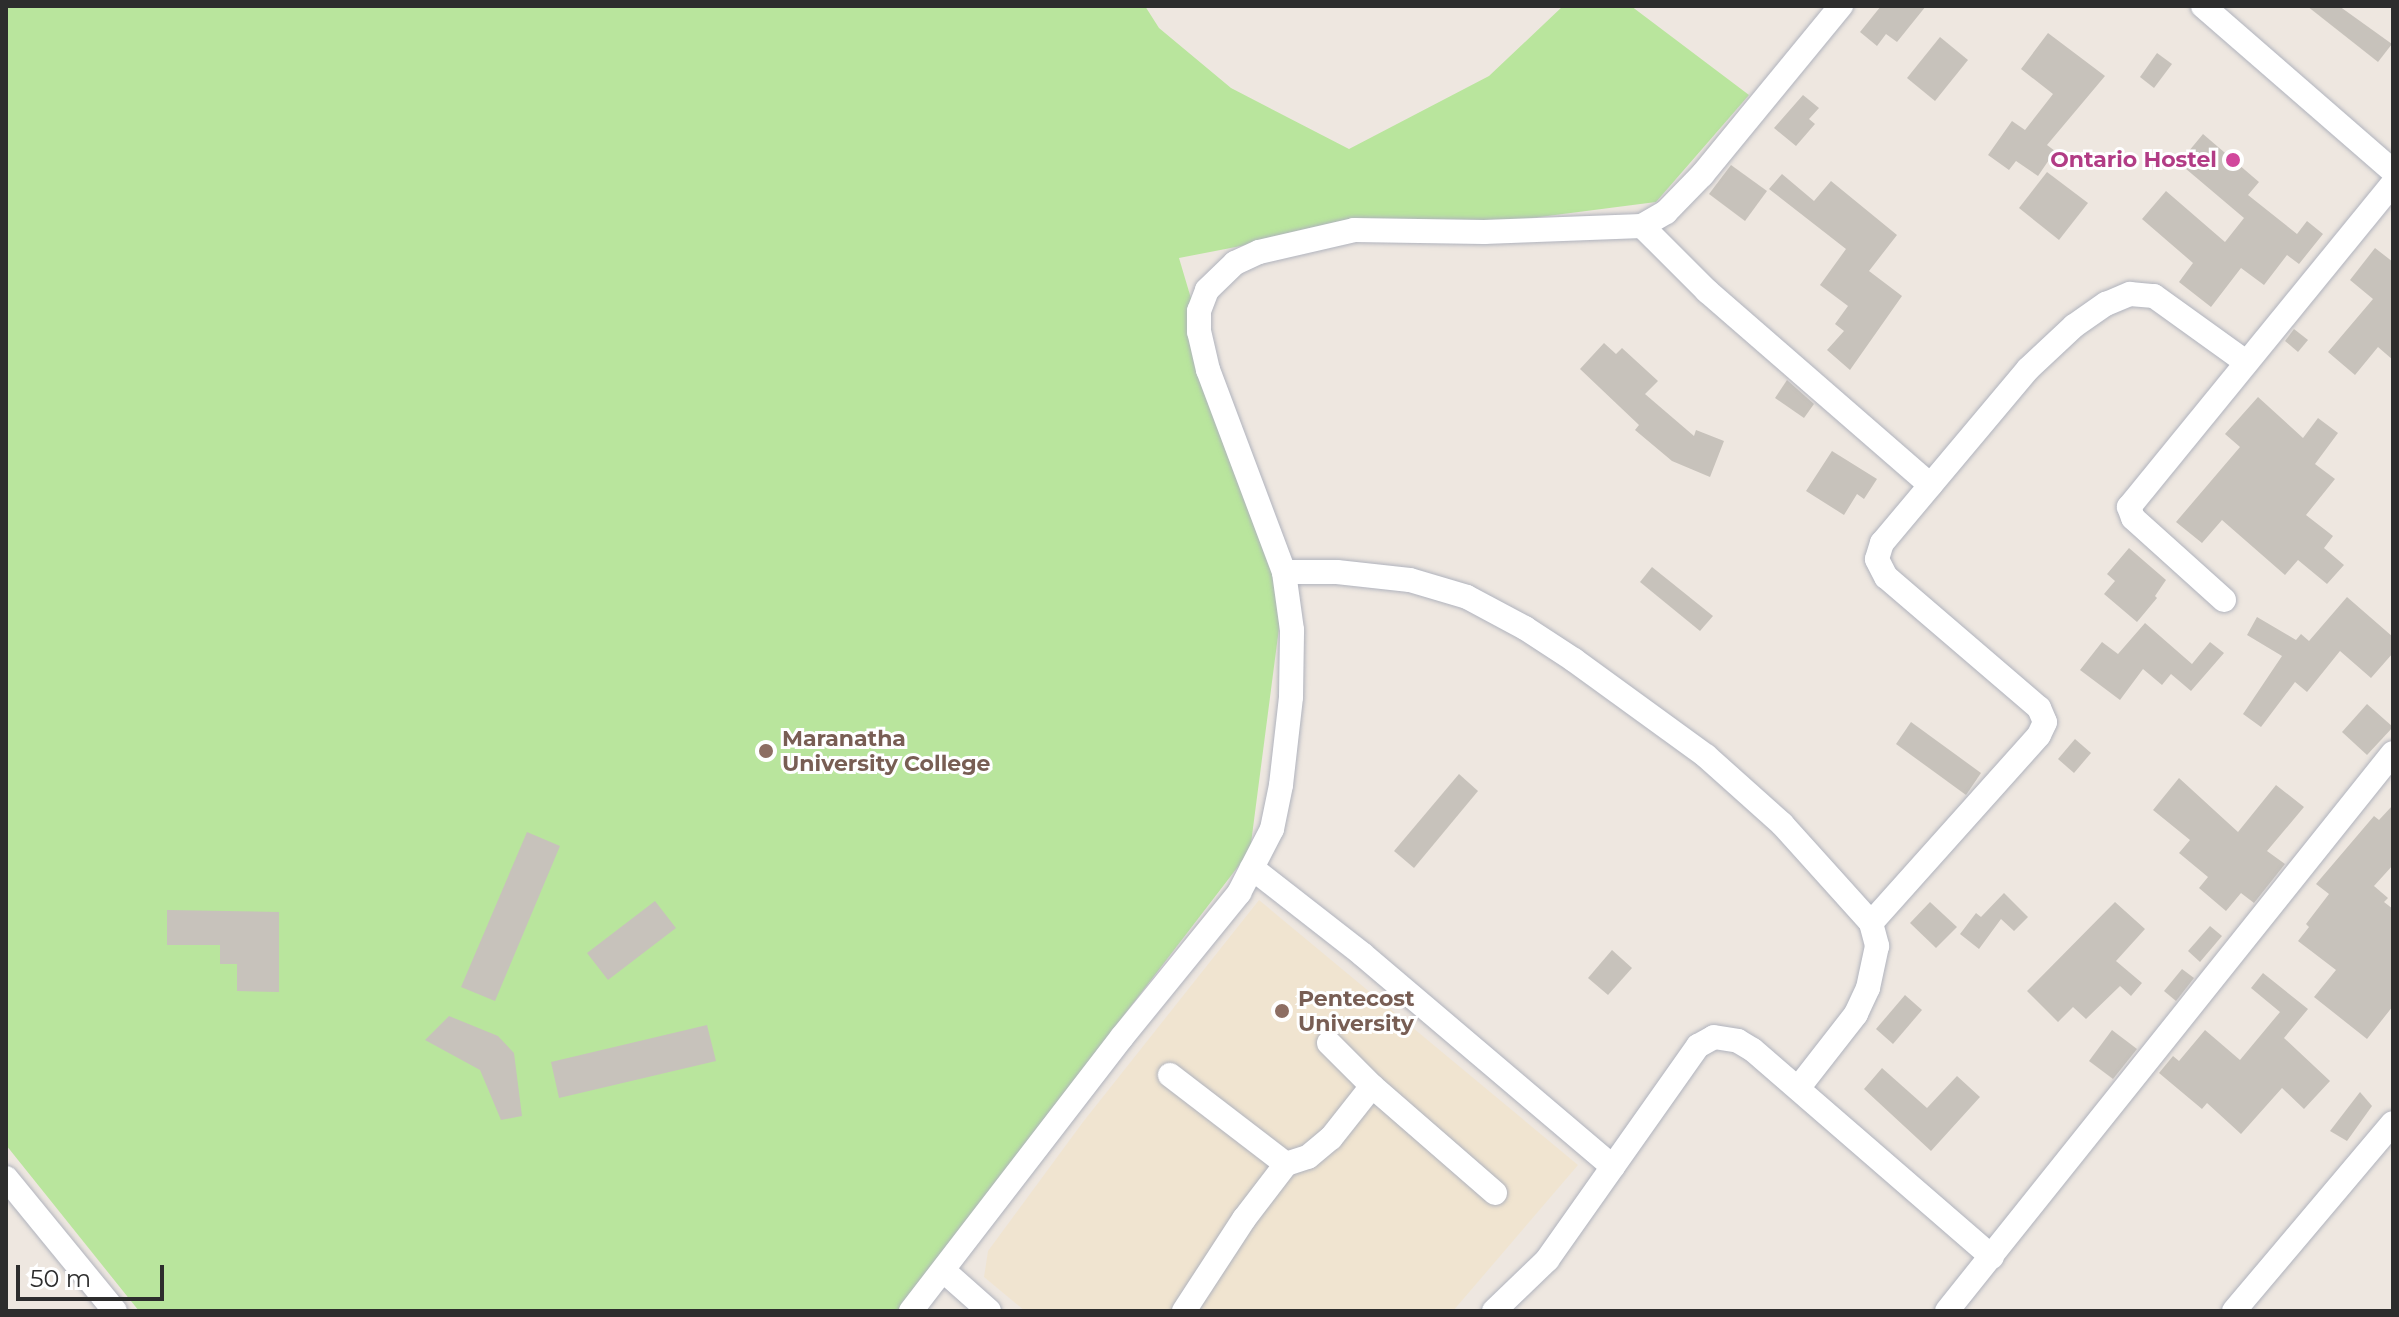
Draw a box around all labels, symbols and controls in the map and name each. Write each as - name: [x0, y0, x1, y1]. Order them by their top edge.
- place label: Ontario Hostel: [2050, 147, 2217, 173]
- marker: Ontario Hostel: [2224, 151, 2242, 169]
- place label: Maranatha University College: [782, 725, 990, 776]
- marker: Maranatha University College: [757, 742, 775, 760]
- place label: Pentecost University: [1298, 985, 1415, 1036]
- marker: Pentecost University: [1273, 1002, 1291, 1020]
- scale bar: [20, 1249, 168, 1299]
- text: 50 m: [30, 1264, 91, 1293]

